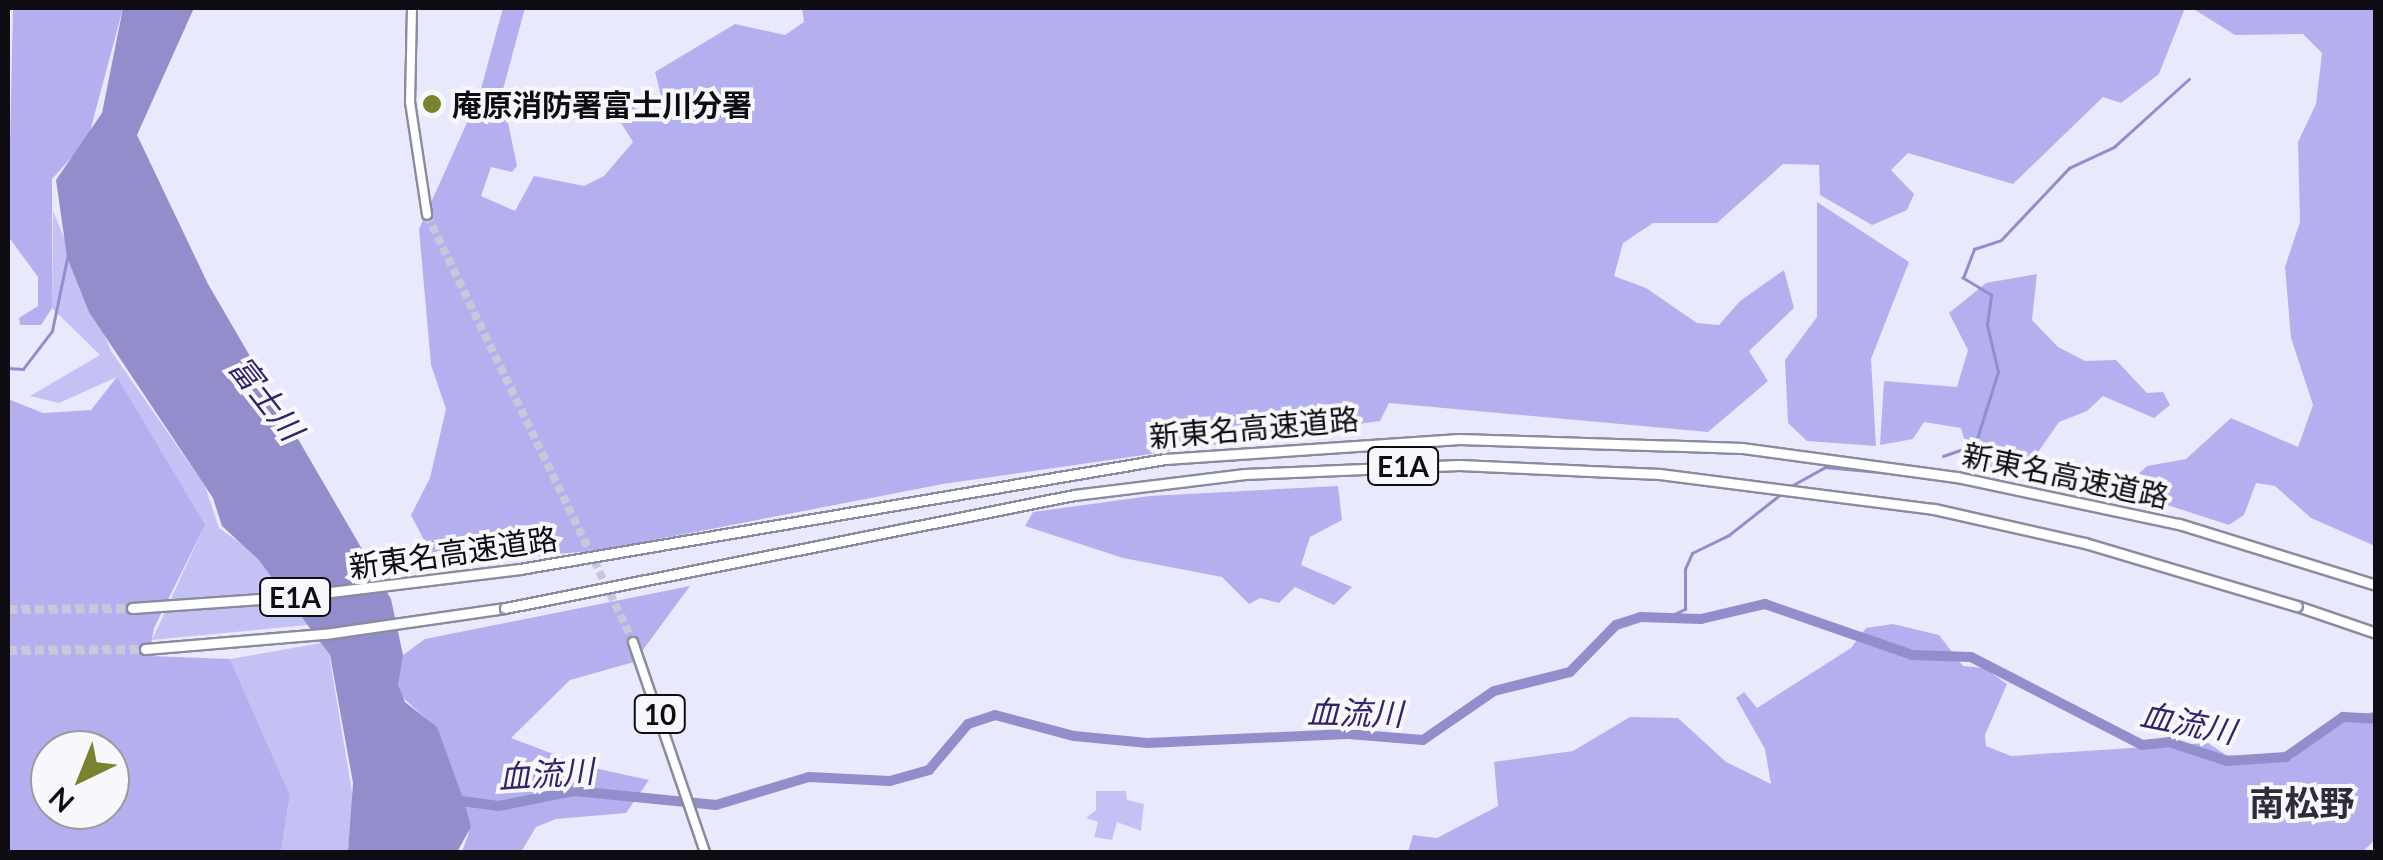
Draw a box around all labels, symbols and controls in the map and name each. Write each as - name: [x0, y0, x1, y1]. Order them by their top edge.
- place label: 庵原消防署富士川分署: [452, 86, 752, 122]
- marker: 庵原消防署富士川分署: [421, 93, 443, 115]
- water label: 富士川: [221, 348, 311, 448]
- street label: 新東名高速道路: [1148, 400, 1360, 454]
- street label: 新東名高速道路: [1960, 436, 2172, 514]
- road number: E1A: [1366, 443, 1440, 489]
- street label: 新東名高速道路: [347, 520, 559, 584]
- road number: E1A: [258, 574, 332, 620]
- road number: 10: [632, 691, 688, 737]
- water label: 血流川: [1307, 693, 1403, 733]
- water label: 血流川: [2137, 695, 2239, 751]
- north arrow: [30, 730, 130, 830]
- water label: 血流川: [497, 751, 595, 797]
- text: N: [41, 781, 80, 820]
- district label: 南松野: [2250, 781, 2354, 823]

